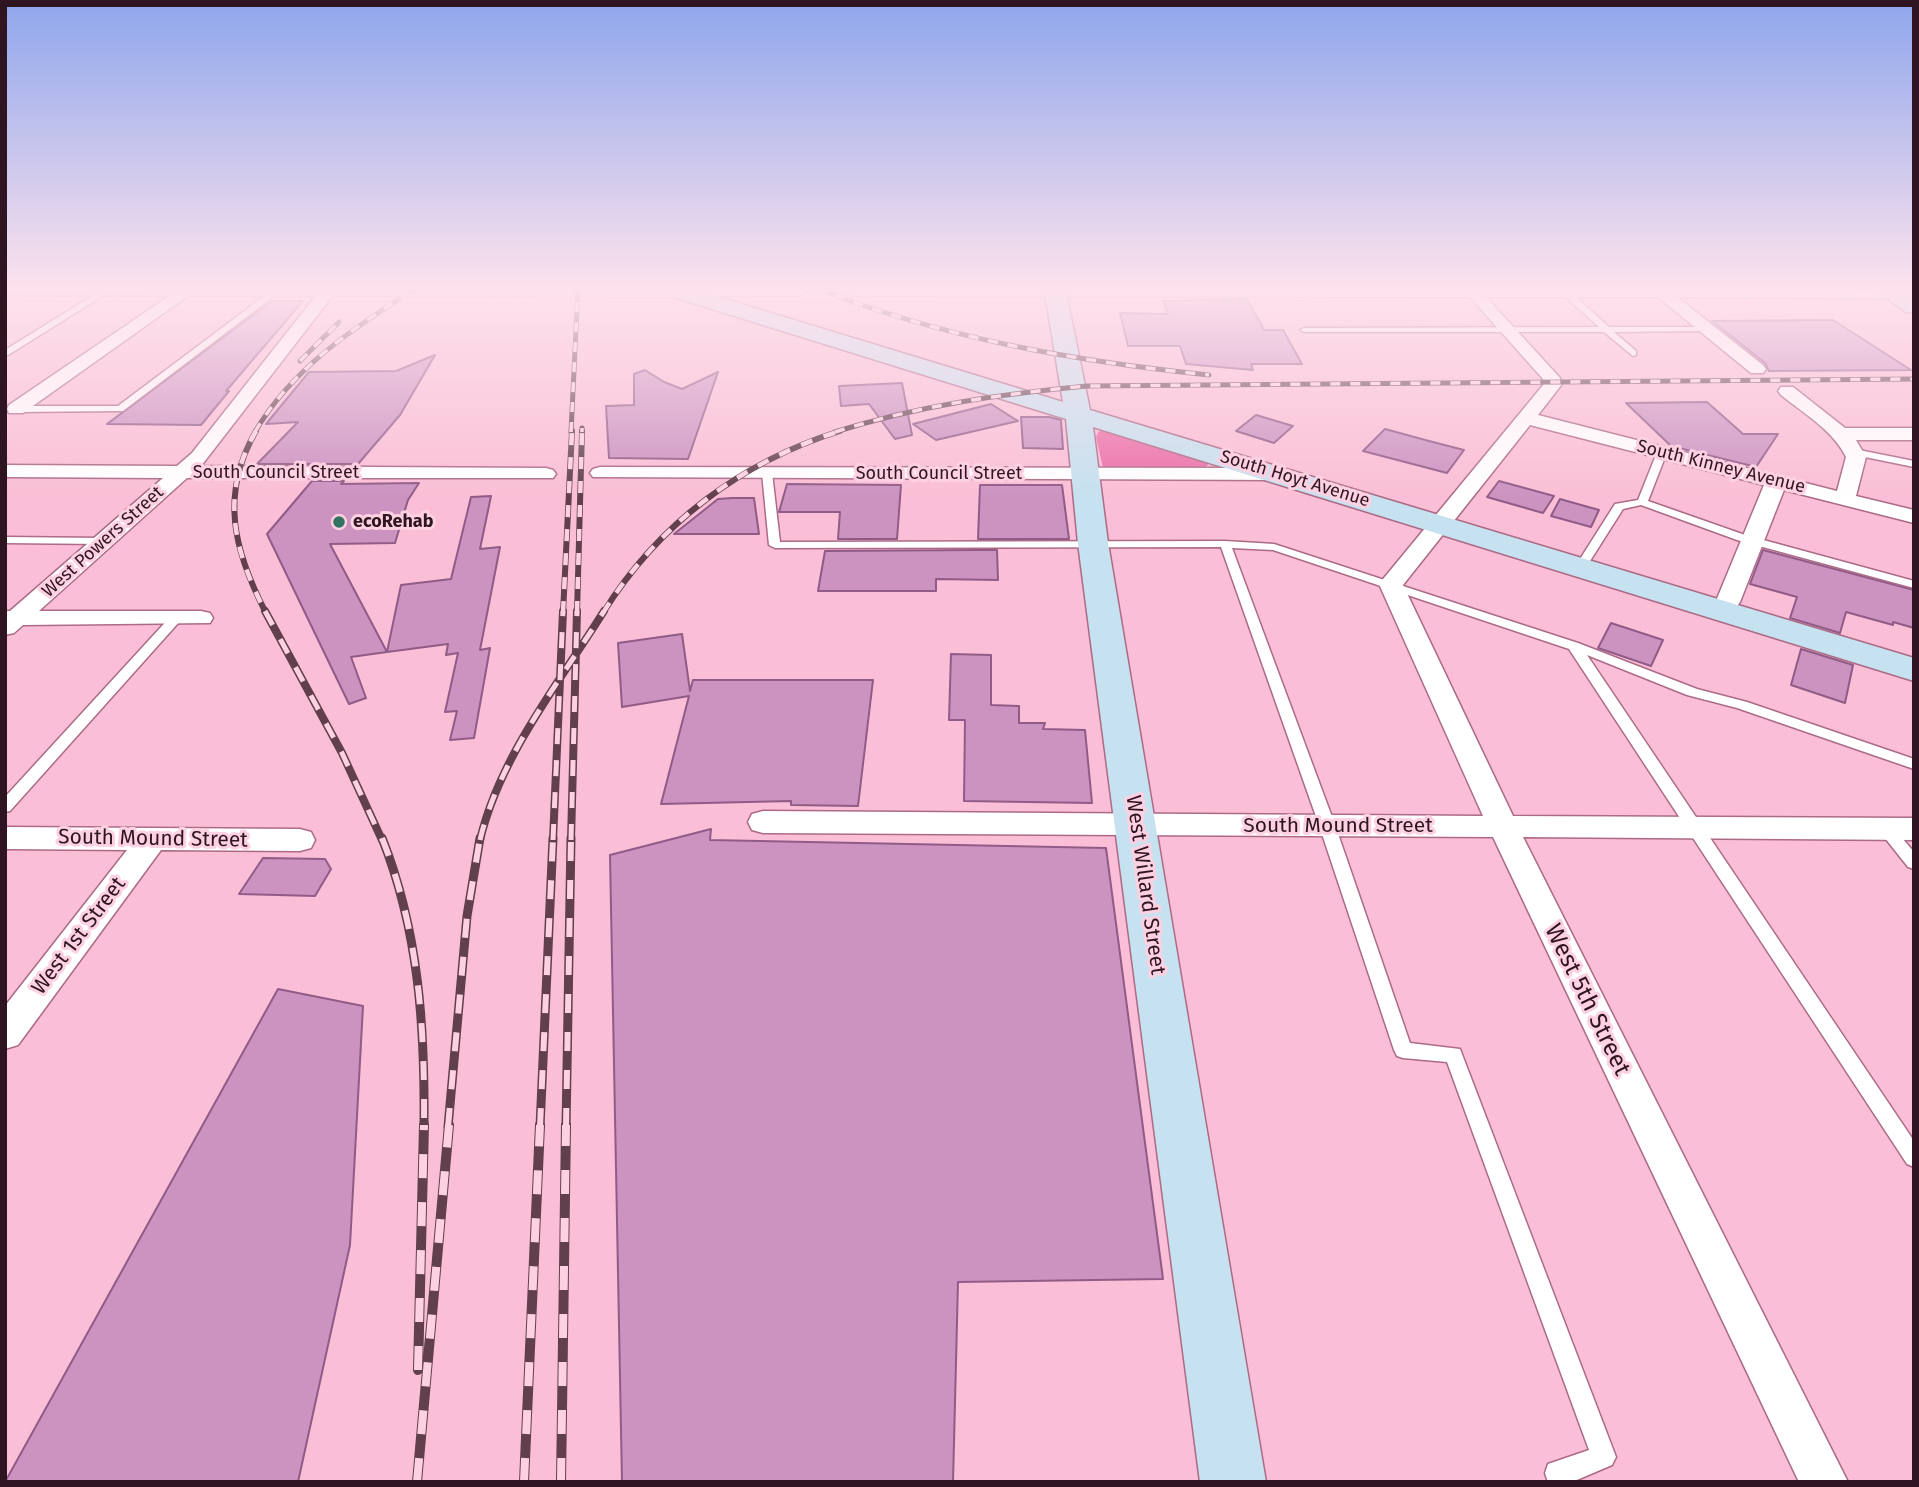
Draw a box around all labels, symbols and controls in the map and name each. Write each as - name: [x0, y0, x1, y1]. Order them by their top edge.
- street label: South Kinney Avenue: [1635, 436, 1807, 498]
- street label: South Hoyt Avenue: [1218, 446, 1372, 512]
- street label: South Council Street: [193, 462, 359, 484]
- street label: South Council Street: [856, 463, 1022, 485]
- street label: West Powers Street: [38, 482, 168, 602]
- place label: ecoRehab: [353, 511, 433, 533]
- marker: ecoRehab: [331, 514, 347, 530]
- street label: West Willard Street: [1120, 794, 1170, 976]
- street label: South Mound Street: [1243, 813, 1433, 839]
- street label: South Mound Street: [58, 825, 248, 853]
- street label: West 1st Street: [27, 872, 131, 1000]
- street label: West 5th Street: [1538, 920, 1636, 1080]

